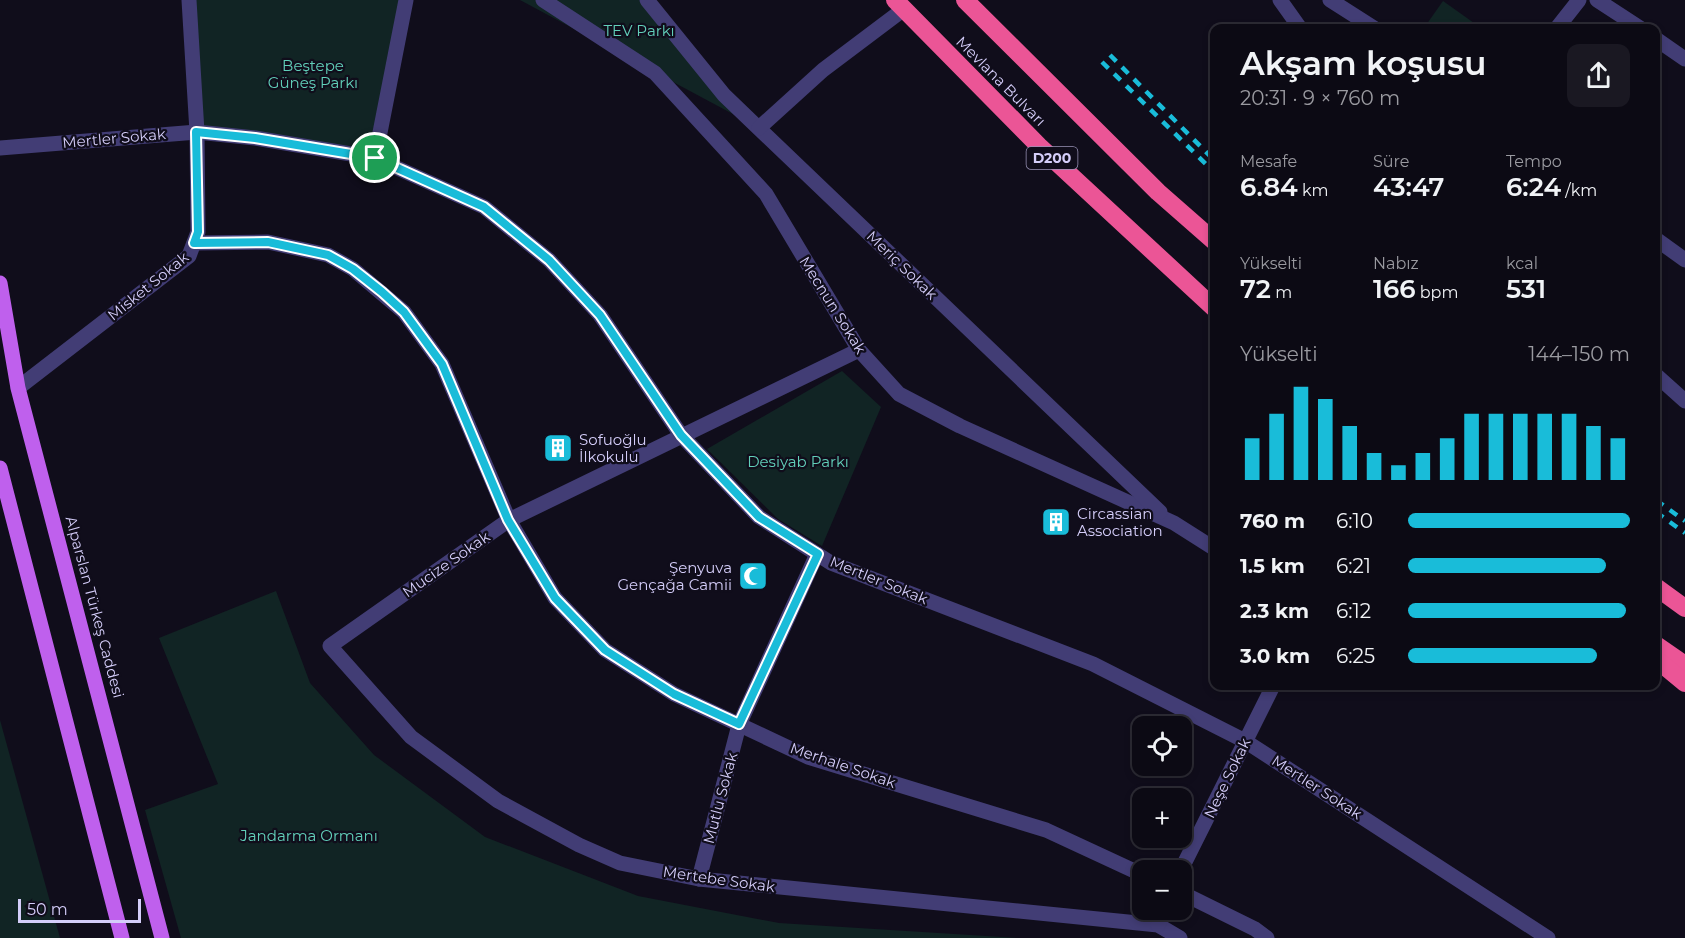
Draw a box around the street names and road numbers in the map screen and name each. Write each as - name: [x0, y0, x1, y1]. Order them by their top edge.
- street label: Mevlana Bulvarı: [952, 32, 1050, 130]
- street label: Mertler Sokak: [61, 124, 167, 152]
- road number: D200: [1026, 147, 1078, 169]
- street label: Meriç Sokak: [863, 227, 941, 303]
- street label: Misket Sokak: [104, 248, 192, 324]
- street label: Mecnun Sokak: [795, 253, 871, 357]
- street label: Alparslan Türkeş Caddesi: [62, 514, 128, 700]
- street label: Mucize Sokak: [399, 527, 493, 601]
- street label: Mertler Sokak: [827, 552, 931, 608]
- street label: Neşe Sokak: [1199, 735, 1255, 821]
- street label: Merhale Sokak: [788, 738, 898, 792]
- street label: Mutlu Sokak: [699, 750, 741, 846]
- street label: Mertler Sokak: [1268, 751, 1366, 823]
- street label: Mertebe Sokak: [662, 862, 776, 896]

